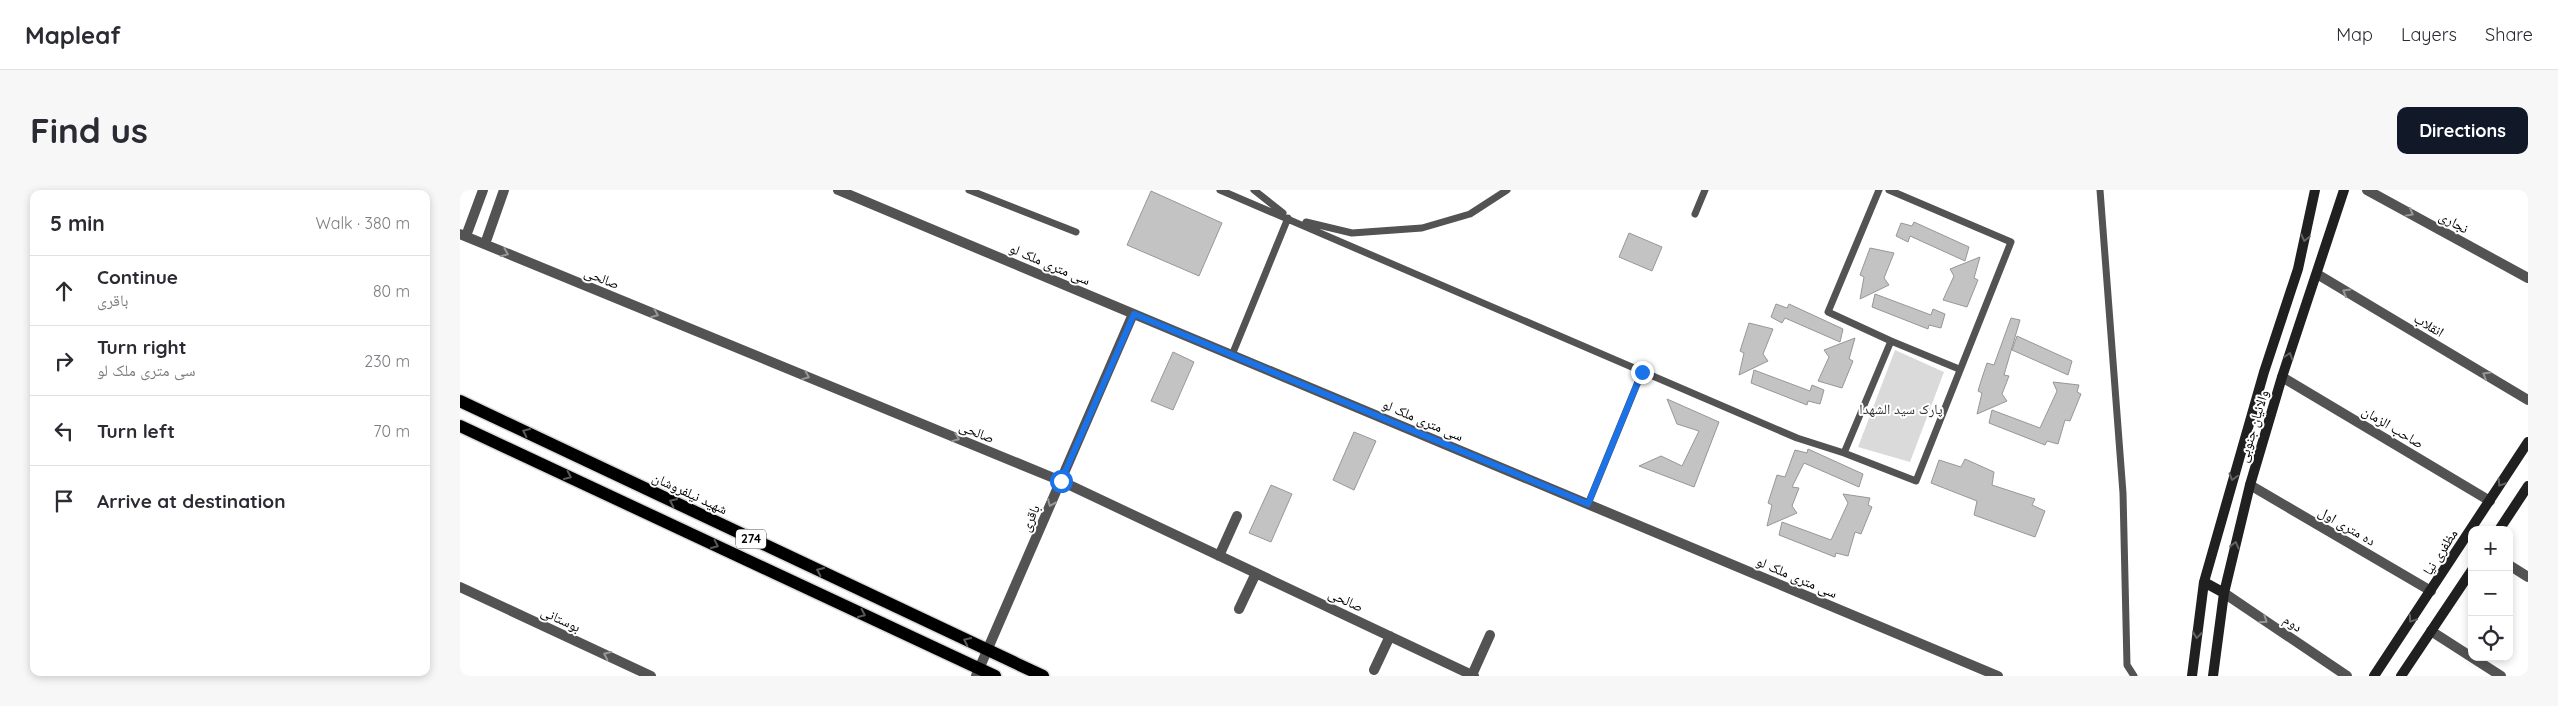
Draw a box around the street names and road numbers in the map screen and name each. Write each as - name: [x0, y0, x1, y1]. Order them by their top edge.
- street label: نجاری: [2436, 207, 2472, 237]
- street label: سی متری ملک لو: [1007, 239, 1093, 289]
- street label: صالحی: [582, 263, 622, 293]
- street label: انقلاب: [2411, 309, 2447, 341]
- street label: والائیان جنوبی: [2233, 388, 2273, 464]
- street label: سی متری ملک لو: [1380, 395, 1466, 445]
- street label: صاحب الزمان: [2359, 402, 2427, 452]
- street label: صالحی: [957, 417, 997, 447]
- street label: شهید نیلفروشان: [650, 468, 730, 518]
- street label: باقری: [1016, 502, 1044, 534]
- street label: ده متری اول: [2315, 502, 2379, 550]
- street label: مظفری نیا: [2419, 526, 2461, 578]
- road number: 274: [736, 529, 766, 548]
- street label: سی متری ملک لو: [1754, 552, 1840, 602]
- street label: صالحی: [1326, 584, 1366, 616]
- street label: بوستانی: [538, 602, 584, 636]
- street label: دوم: [2279, 610, 2306, 637]

